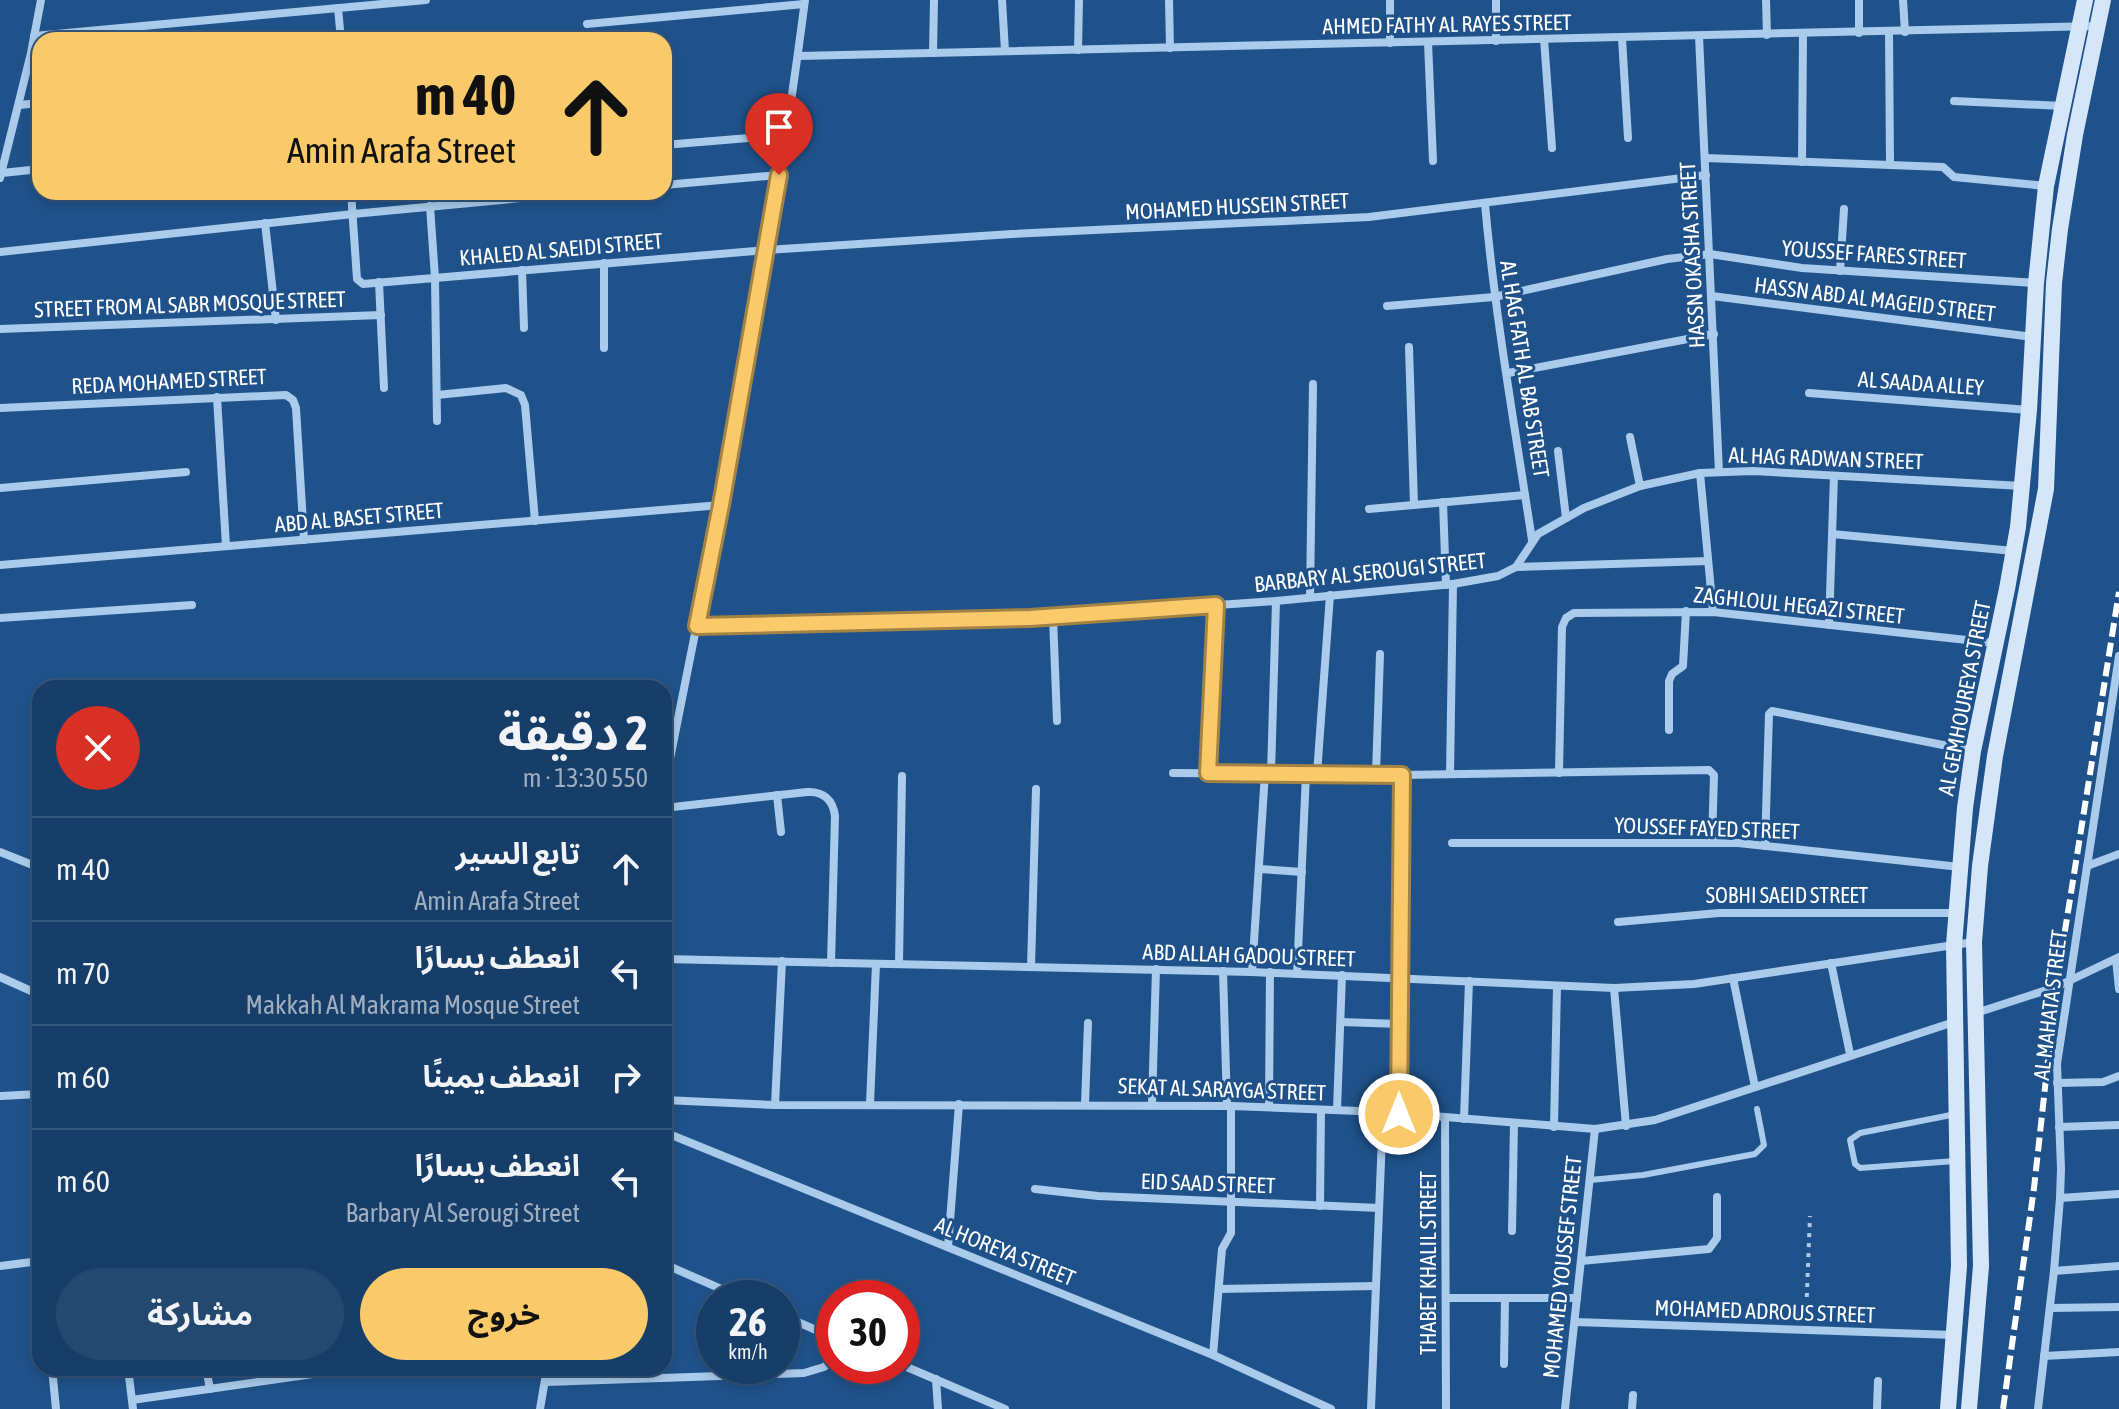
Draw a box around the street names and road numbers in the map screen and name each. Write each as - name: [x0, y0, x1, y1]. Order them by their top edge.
- street label: AHMED FATHY AL RAYES STREET: [1322, 9, 1572, 39]
- street label: HASSN OKASHA STREET: [1674, 161, 1710, 349]
- street label: MOHAMED HUSSEIN STREET: [1124, 187, 1350, 225]
- street label: KHALED AL SAEIDI STREET: [458, 227, 664, 271]
- street label: YOUSSEF FARES STREET: [1781, 235, 1967, 273]
- street label: AL HAG FATH AL BAB STREET: [1495, 259, 1555, 480]
- street label: HASSN ABD AL MAGEID STREET: [1753, 271, 1997, 327]
- street label: STREET FROM AL SABR MOSQUE STREET: [34, 286, 347, 322]
- street label: REDA MOHAMED STREET: [71, 363, 268, 399]
- street label: AL SAADA ALLEY: [1857, 366, 1985, 400]
- street label: AL HAG RADWAN STREET: [1728, 442, 1924, 474]
- street label: ABD AL BASET STREET: [273, 497, 445, 537]
- street label: BARBARY AL SEROUGI STREET: [1253, 547, 1488, 597]
- street label: ZAGHLOUL HEGAZI STREET: [1692, 581, 1906, 629]
- street label: AL GEMHOUREYA STREET: [1932, 598, 1996, 798]
- street label: YOUSSEF FAYED STREET: [1614, 812, 1801, 844]
- street label: SOBHI SAEID STREET: [1706, 882, 1869, 908]
- street label: AL MAHATA STREET: [2028, 928, 2072, 1082]
- street label: ABD ALLAH GADOU STREET: [1142, 938, 1356, 972]
- street label: SEKAT AL SARAYGA STREET: [1118, 1072, 1327, 1106]
- street label: MOHAMED YOUSSEF STREET: [1537, 1154, 1587, 1380]
- street label: EID SAAD STREET: [1140, 1168, 1276, 1198]
- street label: THABET KHALIL STREET: [1415, 1171, 1441, 1355]
- street label: AL HOREYA STREET: [931, 1211, 1079, 1291]
- street label: MOHAMED ADROUS STREET: [1654, 1294, 1876, 1328]

